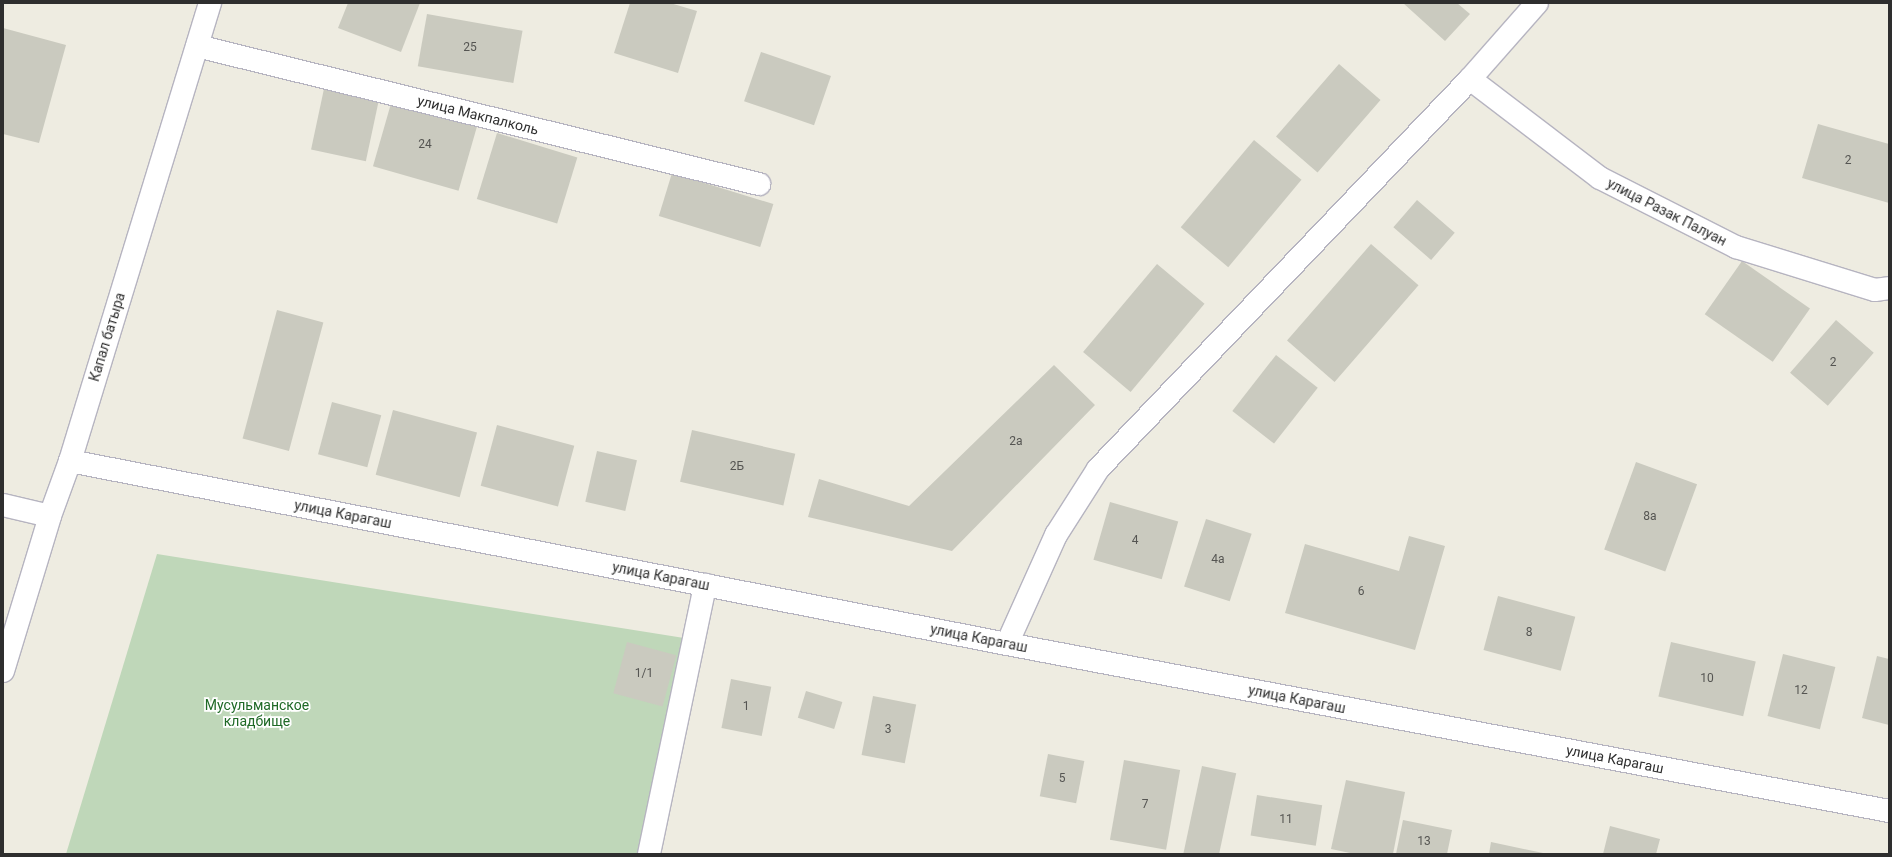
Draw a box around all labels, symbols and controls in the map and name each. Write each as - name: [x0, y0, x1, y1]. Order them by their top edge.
- house number: 25: [463, 41, 477, 55]
- street label: улица Макпалколь: [416, 92, 540, 138]
- house number: 24: [418, 138, 432, 152]
- house number: 2: [1845, 154, 1851, 168]
- street label: улица Разак Палуан: [1604, 175, 1730, 249]
- street label: Капал батыра: [85, 290, 129, 384]
- house number: 2: [1830, 356, 1836, 370]
- house number: 2а: [1009, 435, 1023, 449]
- house number: 2Б: [730, 460, 744, 474]
- street label: улица Карагаш: [293, 496, 393, 532]
- house number: 8а: [1643, 510, 1657, 524]
- house number: 4: [1132, 534, 1138, 548]
- house number: 4а: [1211, 553, 1225, 567]
- street label: улица Карагаш: [611, 558, 711, 594]
- house number: 6: [1358, 585, 1364, 599]
- street label: улица Карагаш: [929, 620, 1029, 656]
- house number: 8: [1526, 626, 1532, 640]
- house number: 1/1: [635, 667, 653, 681]
- house number: 10: [1700, 672, 1714, 686]
- street label: улица Карагаш: [1247, 681, 1347, 717]
- house number: 12: [1794, 684, 1808, 698]
- park label: Мусульманское кладбище: [205, 697, 309, 730]
- house number: 1: [743, 700, 749, 714]
- house number: 3: [885, 723, 891, 737]
- street label: улица Карагаш: [1565, 741, 1665, 777]
- house number: 5: [1059, 772, 1065, 786]
- house number: 7: [1142, 798, 1148, 812]
- house number: 11: [1279, 813, 1293, 827]
- house number: 13: [1417, 835, 1431, 849]

